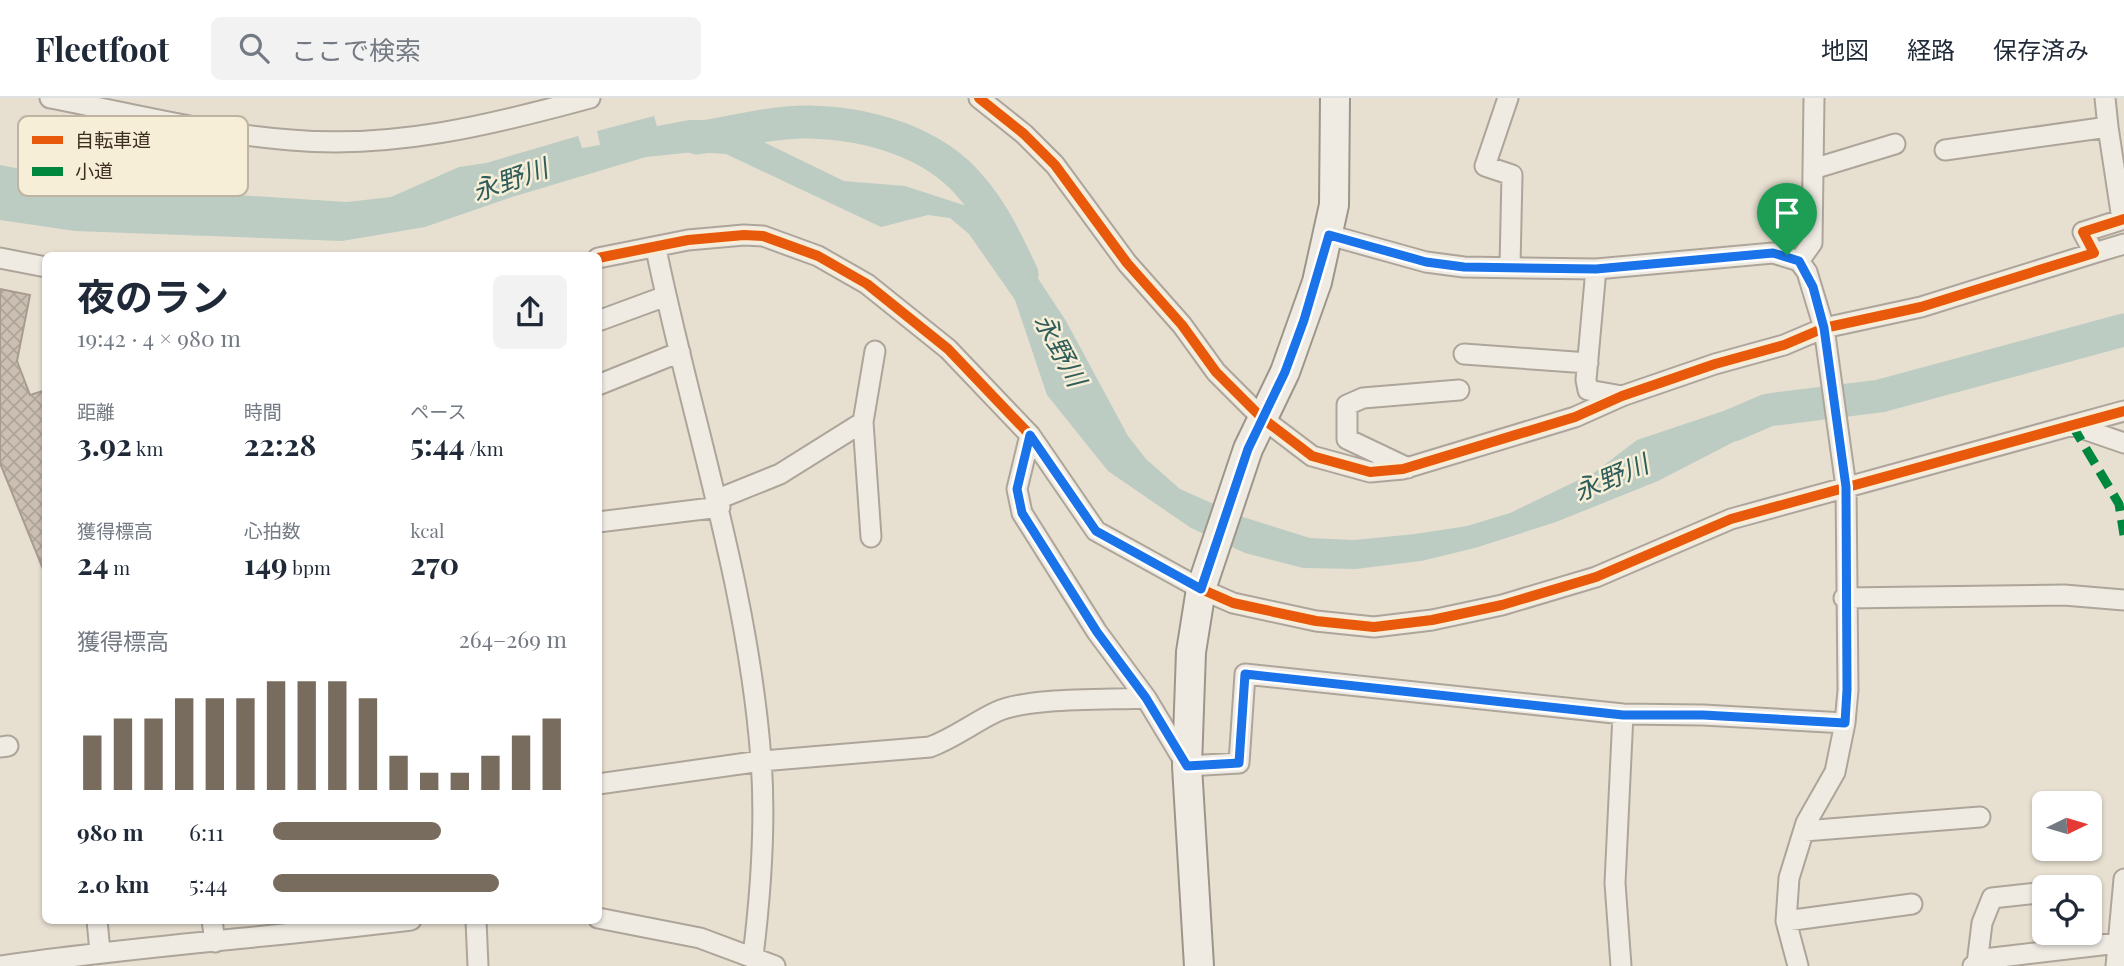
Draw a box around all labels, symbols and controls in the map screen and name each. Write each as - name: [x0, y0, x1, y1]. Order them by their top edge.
- search box: [211, 17, 701, 80]
- text: Fleetfoot: [35, 26, 169, 70]
- icon: search: [235, 29, 273, 67]
- text: ここで検索: [291, 32, 421, 67]
- text: 地図: [1821, 33, 1869, 65]
- text: 経路: [1907, 33, 1955, 65]
- text: 保存済み: [1993, 33, 2089, 65]
- legend: [18, 116, 248, 196]
- text: 自転車道: [75, 126, 151, 152]
- water label: 永野川: [467, 148, 555, 208]
- text: 小道: [75, 157, 113, 183]
- pin: [1757, 183, 1817, 255]
- icon: arrive: [1768, 194, 1806, 232]
- text: 夜のラン: [77, 270, 229, 321]
- button: share: [493, 275, 567, 349]
- water label: 永野川: [1028, 307, 1096, 395]
- text: 19:42 · 4 × 980 m: [77, 322, 241, 353]
- text: 距離: [77, 398, 115, 424]
- text: 時間: [244, 398, 282, 424]
- text: ペース: [410, 398, 466, 424]
- text: 3.92: [77, 424, 132, 464]
- text: 22:28: [244, 424, 316, 464]
- text: 5:44: [410, 424, 464, 464]
- text: km: [132, 435, 163, 461]
- text: /km: [464, 435, 504, 461]
- water label: 永野川: [1568, 444, 1656, 508]
- text: 獲得標高: [77, 517, 153, 543]
- text: 心拍数: [244, 517, 301, 543]
- text: kcal: [410, 517, 444, 543]
- text: 24: [77, 543, 109, 583]
- text: 149: [244, 543, 288, 583]
- text: 270: [410, 543, 459, 583]
- text: m: [109, 554, 130, 580]
- text: bpm: [288, 554, 331, 580]
- text: 264–269 m: [459, 623, 567, 654]
- text: 獲得標高: [77, 625, 169, 656]
- north arrow: [2032, 791, 2102, 861]
- map controls: [2032, 791, 2102, 945]
- text: 980 m: [77, 816, 144, 847]
- text: 6:11: [189, 816, 224, 847]
- text: 2.0 km: [77, 868, 149, 899]
- text: 5:44: [189, 868, 227, 899]
- button: locate: [2032, 875, 2102, 945]

